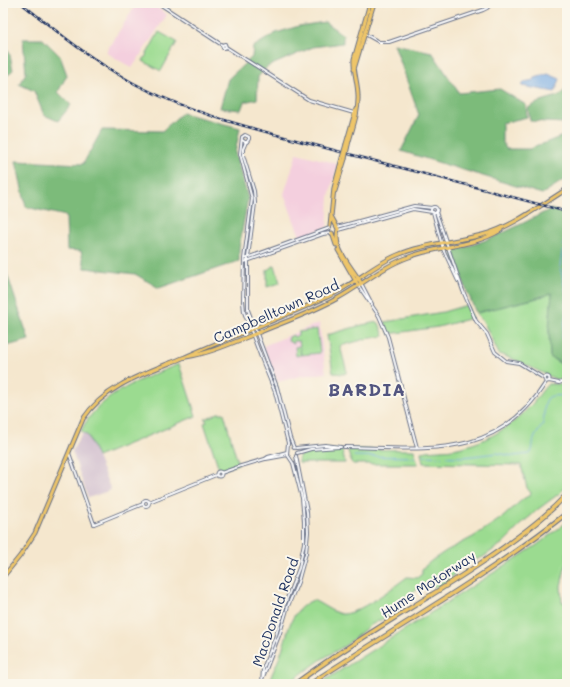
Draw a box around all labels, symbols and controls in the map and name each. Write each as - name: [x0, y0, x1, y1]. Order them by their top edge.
- street label: Campbelltown Road: [210, 275, 342, 347]
- district label: BARDIA: [328, 377, 406, 401]
- street label: Hume Motorway: [377, 546, 479, 622]
- street label: MacDonald Road: [247, 555, 303, 669]

